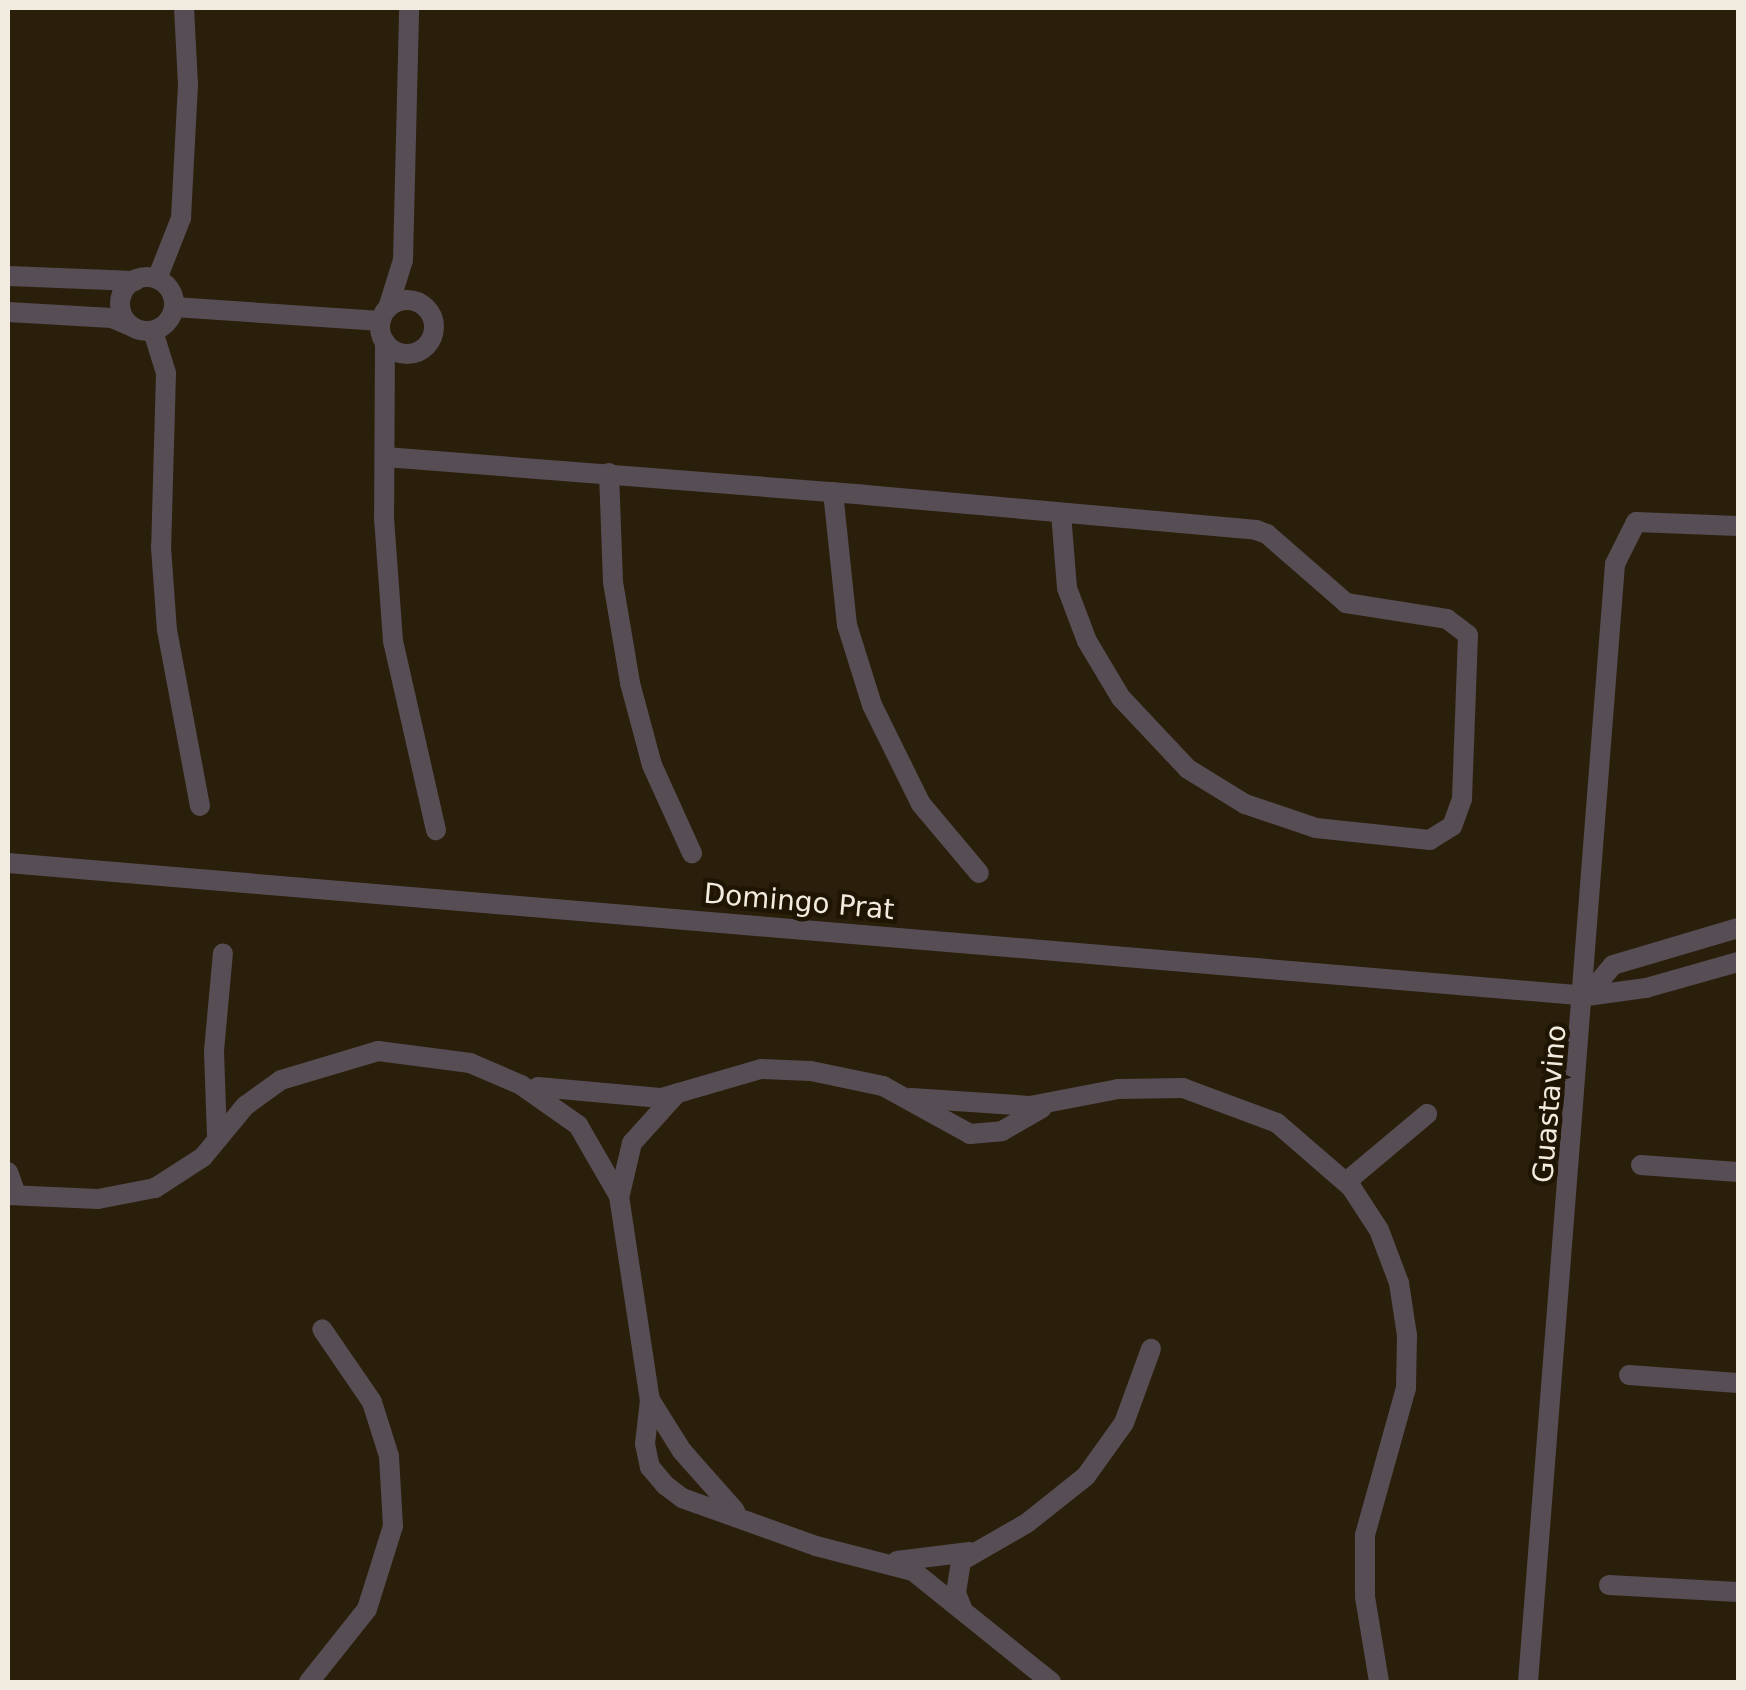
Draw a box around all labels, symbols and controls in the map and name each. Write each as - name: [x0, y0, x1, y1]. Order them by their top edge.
- street label: Domingo Prat: [702, 877, 896, 927]
- street label: Guastavino: [1526, 1024, 1574, 1184]

